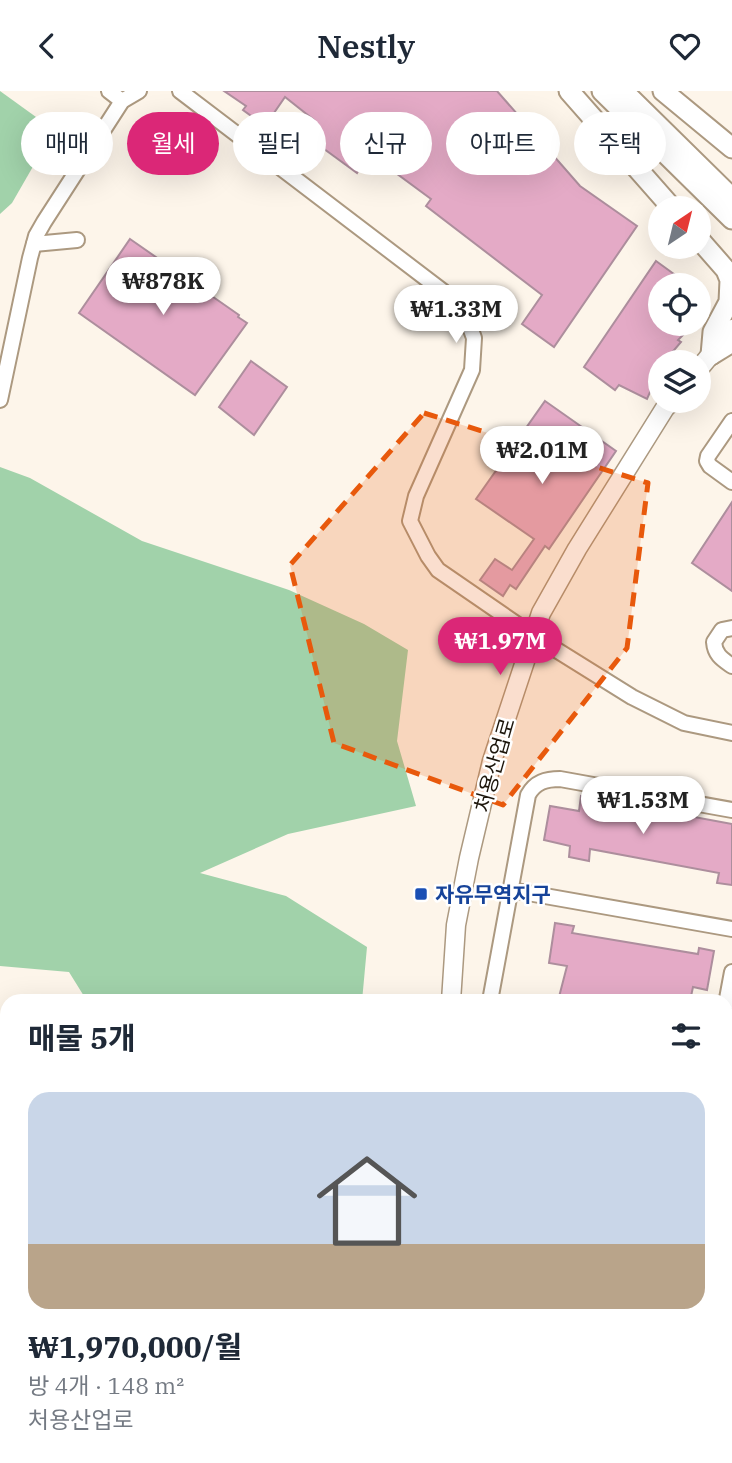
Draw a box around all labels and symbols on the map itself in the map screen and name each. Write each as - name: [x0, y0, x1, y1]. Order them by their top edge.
- north arrow: [648, 196, 710, 259]
- pin: ₩878K: [114, 257, 212, 317]
- pin: ₩1.33M: [399, 285, 513, 345]
- pin: ₩2.01M: [485, 427, 599, 486]
- pin: ₩1.97M: [443, 617, 557, 677]
- street label: 처용산업로: [467, 715, 521, 815]
- pin: ₩1.53M: [586, 777, 700, 836]
- place label: 자유무역지구: [435, 880, 551, 908]
- marker: 자유무역지구: [413, 886, 429, 902]

